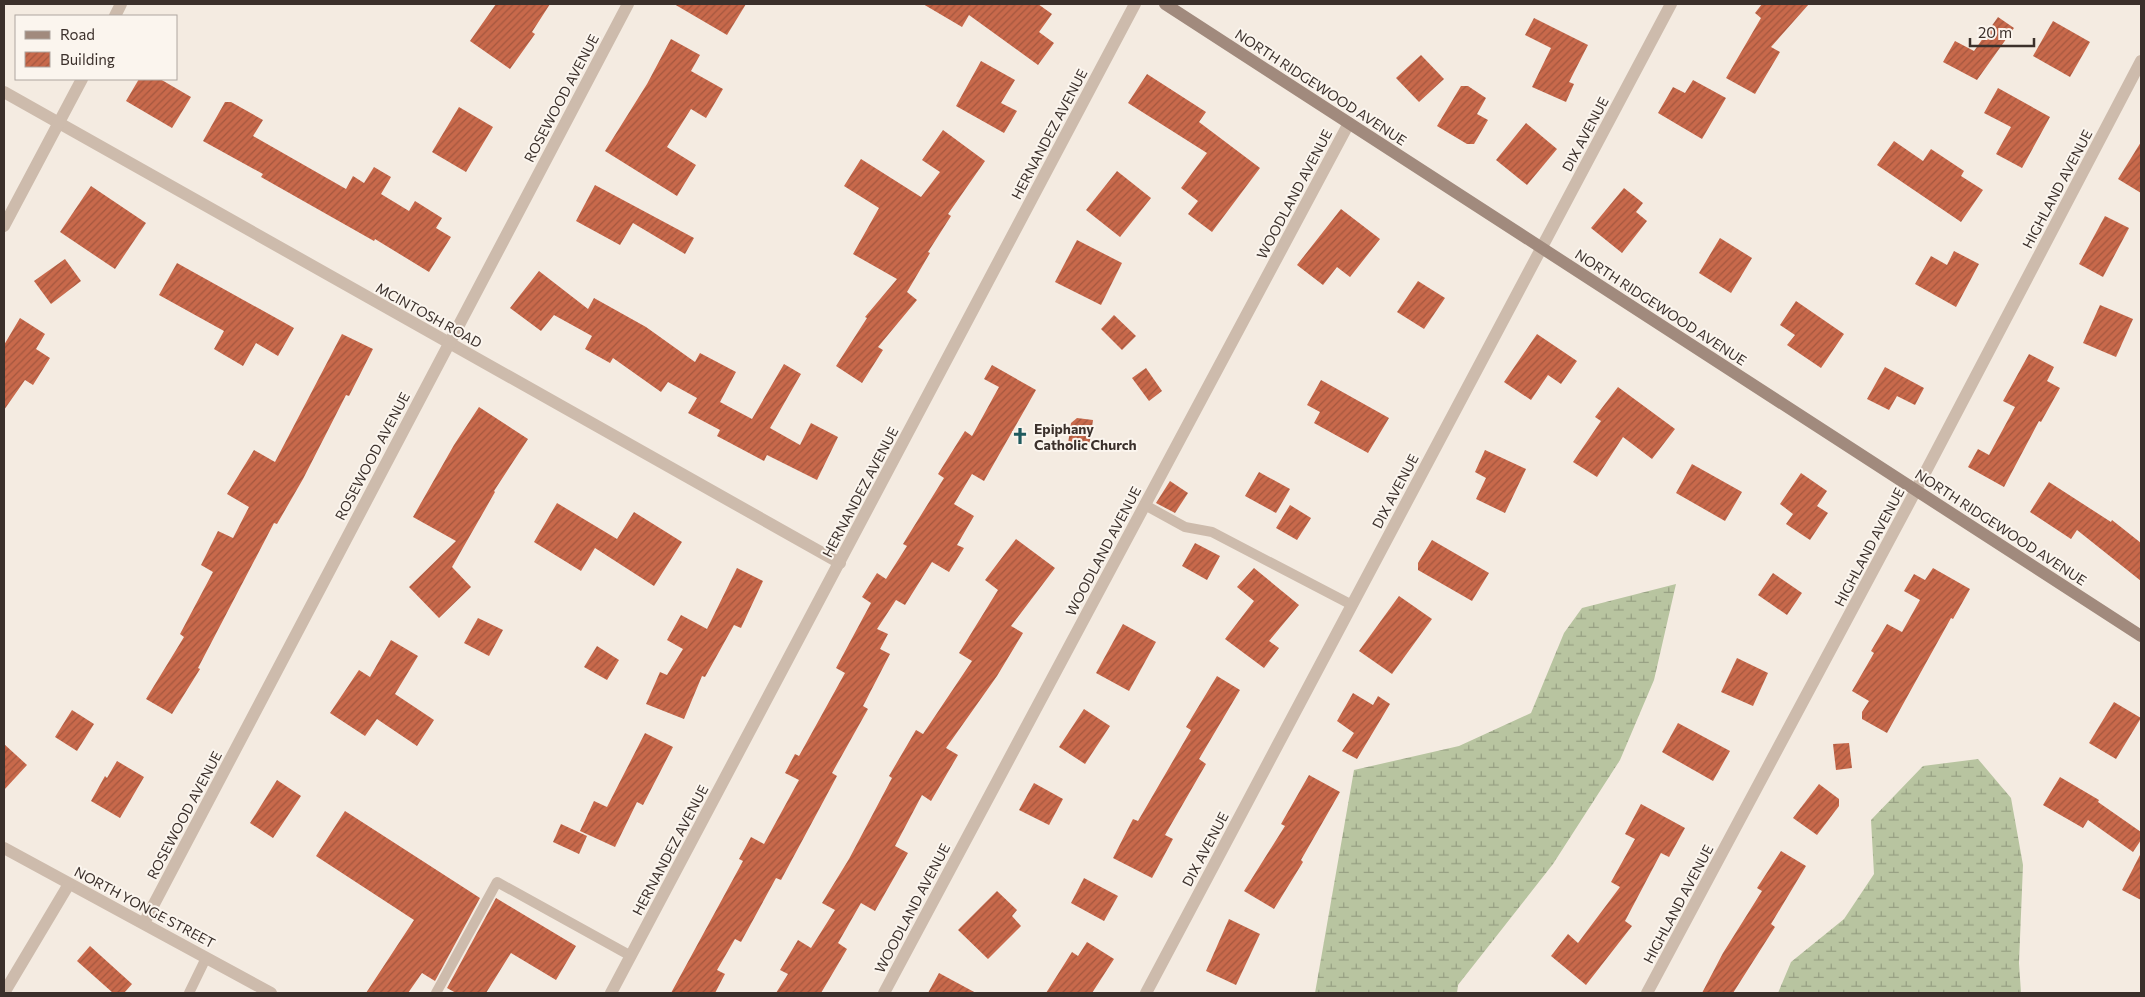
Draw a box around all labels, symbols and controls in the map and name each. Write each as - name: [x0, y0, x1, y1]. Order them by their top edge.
- legend: [15, 15, 178, 80]
- scale bar: [1970, 15, 2034, 47]
- text: 20 m: [1978, 23, 2012, 41]
- text: Road: [60, 25, 95, 43]
- street label: NORTH RIDGEWOOD AVENUE: [1232, 25, 1410, 149]
- street label: ROSEWOOD AVENUE: [520, 31, 602, 165]
- text: Building: [60, 50, 115, 68]
- street label: HERNANDEZ AVENUE: [1007, 66, 1091, 202]
- street label: DIX AVENUE: [1558, 94, 1612, 174]
- street label: WOODLAND AVENUE: [1253, 126, 1335, 262]
- street label: HIGHLAND AVENUE: [2018, 127, 2096, 251]
- street label: NORTH RIDGEWOOD AVENUE: [1572, 245, 1750, 369]
- street label: MCINTOSH ROAD: [373, 279, 485, 351]
- street label: ROSEWOOD AVENUE: [331, 389, 413, 523]
- place label: Epiphany Catholic Church: [1034, 420, 1137, 453]
- street label: HERNANDEZ AVENUE: [818, 424, 902, 560]
- church icon: Epiphany Catholic Church: [1010, 426, 1030, 446]
- street label: DIX AVENUE: [1368, 451, 1422, 531]
- street label: NORTH RIDGEWOOD AVENUE: [1912, 465, 2090, 589]
- street label: WOODLAND AVENUE: [1062, 483, 1144, 619]
- street label: HIGHLAND AVENUE: [1830, 485, 1908, 609]
- street label: ROSEWOOD AVENUE: [143, 748, 225, 882]
- street label: HERNANDEZ AVENUE: [628, 782, 712, 918]
- street label: DIX AVENUE: [1178, 809, 1232, 889]
- street label: WOODLAND AVENUE: [871, 840, 953, 976]
- street label: HIGHLAND AVENUE: [1639, 842, 1717, 966]
- street label: NORTH YONGE STREET: [72, 863, 218, 951]

